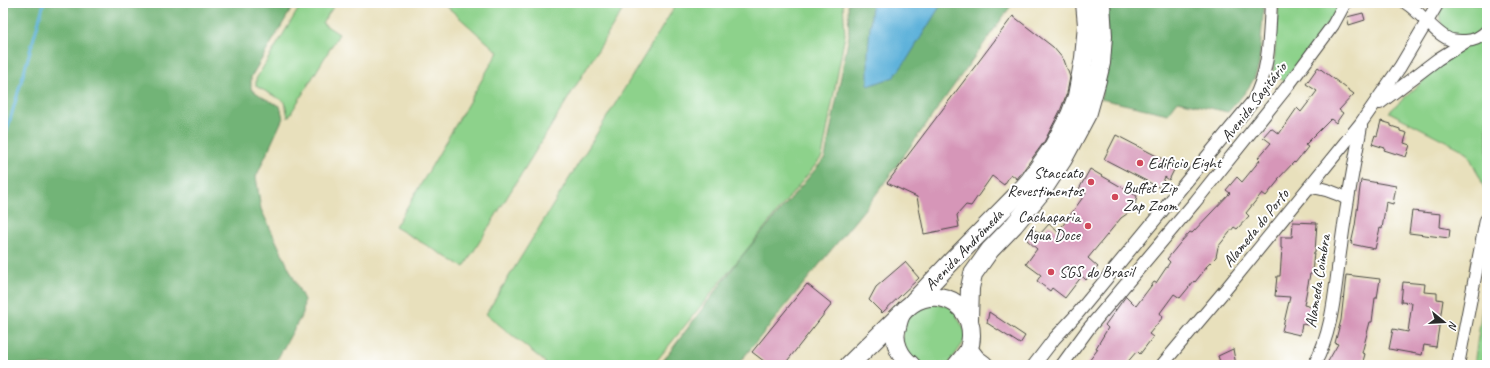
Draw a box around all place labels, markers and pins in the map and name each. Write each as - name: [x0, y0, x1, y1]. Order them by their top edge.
- place label: Edificio Eight: [1148, 153, 1223, 173]
- marker: Edificio Eight: [1135, 158, 1145, 168]
- place label: Staccato Revestimentos: [1007, 163, 1085, 201]
- marker: Staccato Revestimentos: [1086, 177, 1096, 187]
- place label: Buffet Zip Zap Zoom: [1123, 178, 1179, 216]
- marker: Buffet Zip Zap Zoom: [1110, 192, 1120, 202]
- place label: Cachaçaria Água Doce: [1018, 207, 1082, 245]
- marker: Cachaçaria Água Doce: [1083, 221, 1093, 231]
- place label: SGS do Brasil: [1059, 262, 1137, 282]
- marker: SGS do Brasil: [1046, 267, 1056, 277]

